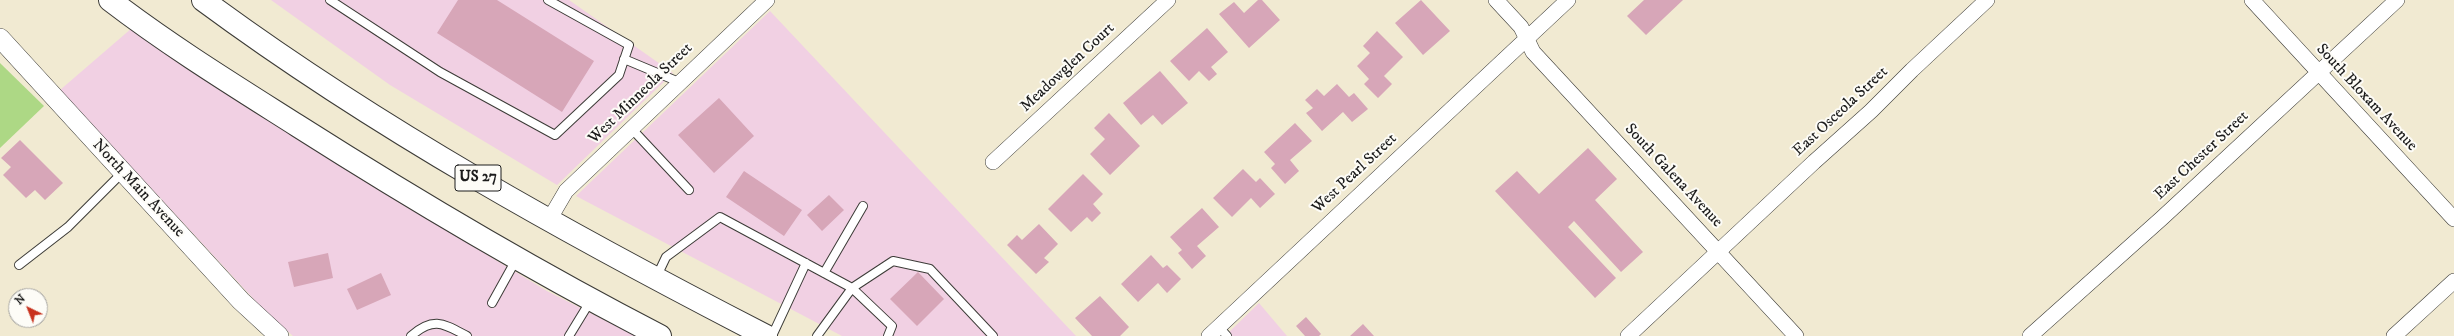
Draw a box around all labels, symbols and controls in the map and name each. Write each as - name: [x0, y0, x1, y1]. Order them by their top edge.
- street label: Meadowglen Court: [1017, 19, 1119, 117]
- street label: West Minneola Street: [585, 39, 697, 149]
- street label: South Bloxam Avenue: [2311, 40, 2421, 156]
- street label: East Osceola Street: [1790, 63, 1892, 161]
- street label: East Chester Street: [2151, 107, 2253, 205]
- street label: South Galena Avenue: [1620, 120, 1726, 232]
- street label: West Pearl Street: [1309, 130, 1401, 218]
- street label: North Main Avenue: [88, 136, 188, 242]
- road number: US 27: [455, 165, 501, 191]
- north arrow: [8, 288, 48, 328]
- text: N: [12, 292, 29, 308]

